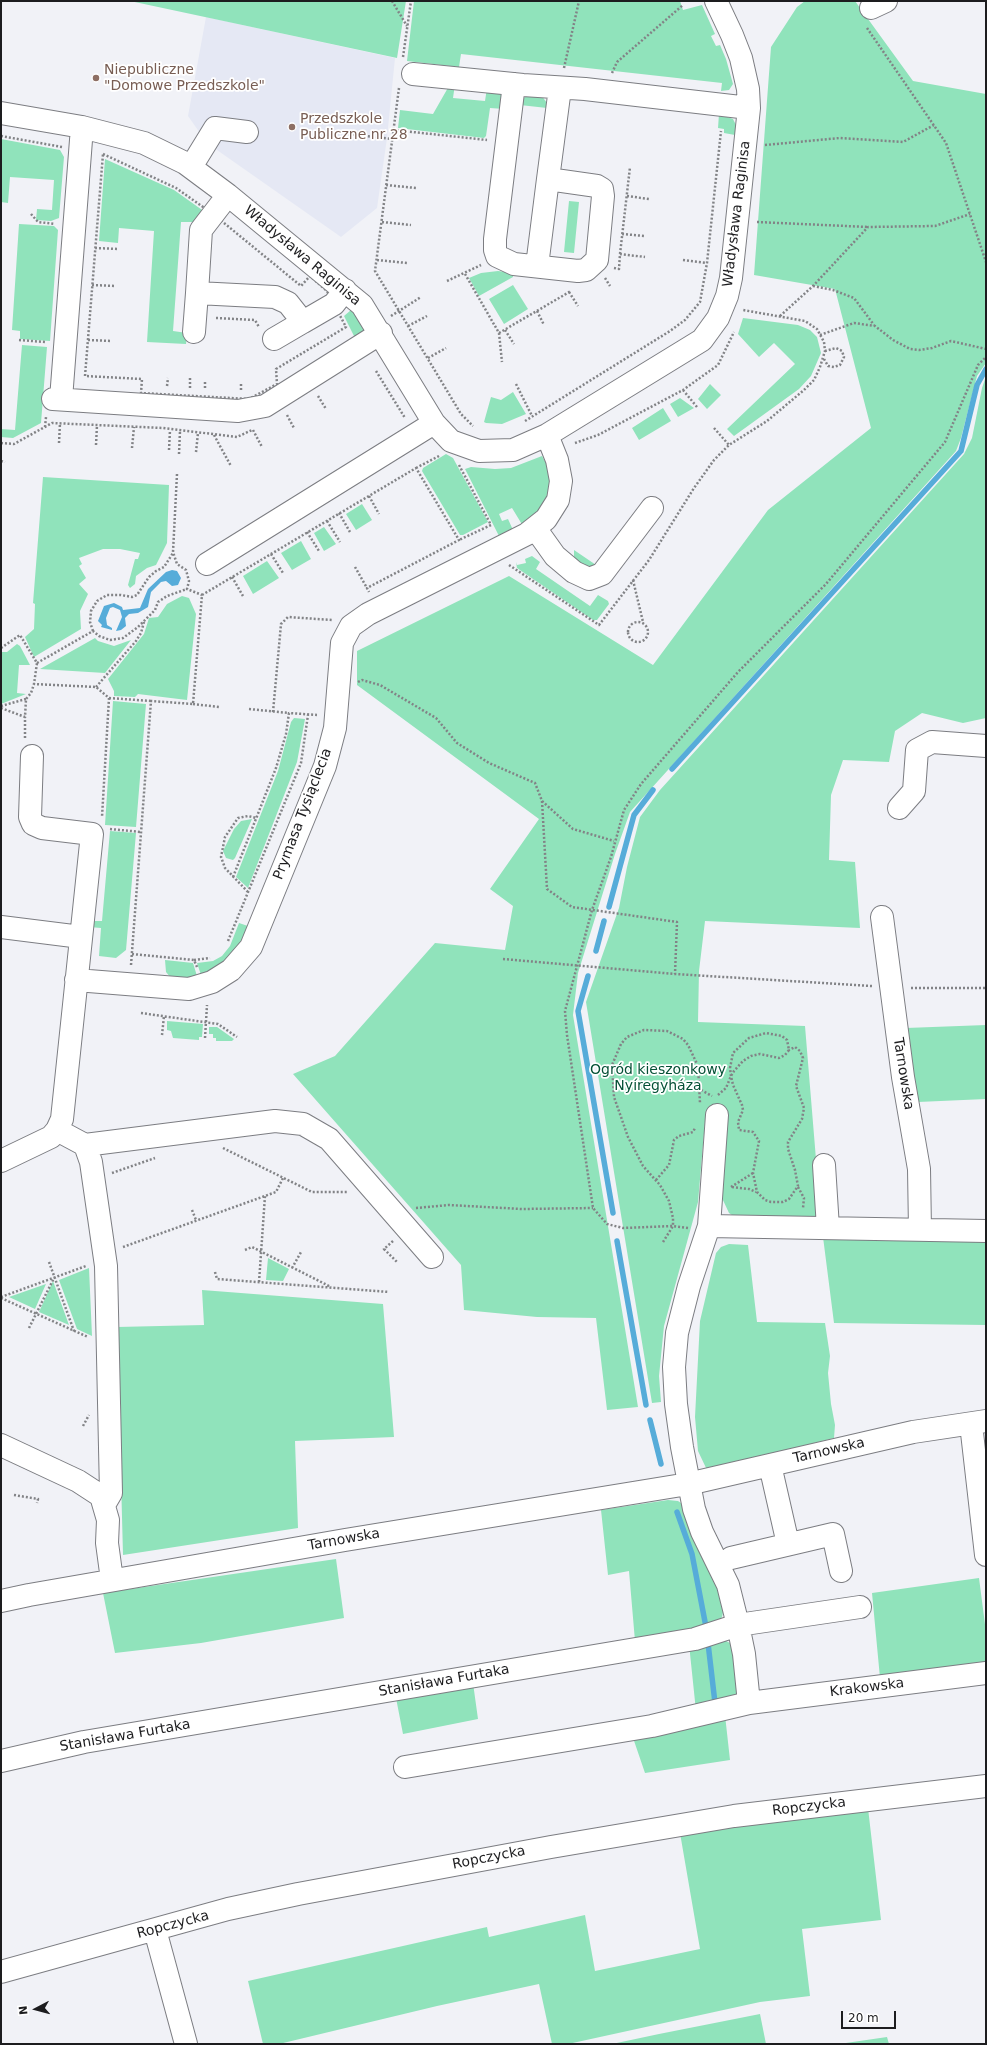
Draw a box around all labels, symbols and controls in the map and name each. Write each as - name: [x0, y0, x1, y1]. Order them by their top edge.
- place label: Niepubliczne "Domowe Przedszkole": [104, 62, 265, 94]
- marker: Niepubliczne "Domowe Przedszkole": [91, 73, 101, 83]
- place label: Przedszkole Publiczne nr 28: [300, 111, 408, 144]
- marker: Przedszkole Publiczne nr 28: [287, 122, 297, 132]
- street label: Władysława Raginisa: [720, 140, 754, 288]
- street label: Władysława Raginisa: [240, 202, 364, 310]
- street label: Prymasa Tysiąclecia: [270, 746, 336, 882]
- street label: Tarnowska: [889, 1037, 917, 1111]
- park label: Ogród kieszonkowy Nyíregyháza: [590, 1062, 726, 1094]
- street label: Tarnowska: [792, 1435, 866, 1467]
- street label: Tarnowska: [307, 1525, 381, 1555]
- street label: Stanisława Furtaka: [377, 1661, 511, 1701]
- street label: Krakowska: [829, 1675, 905, 1701]
- street label: Stanisława Furtaka: [58, 1716, 192, 1756]
- street label: Ropczycka: [771, 1794, 847, 1820]
- street label: Ropczycka: [451, 1843, 527, 1873]
- street label: Ropczycka: [135, 1907, 211, 1943]
- north arrow: [16, 1989, 56, 2029]
- scale bar: [843, 2003, 898, 2029]
- text: N: [17, 2005, 31, 2016]
- text: 20 m: [848, 2011, 879, 2025]

